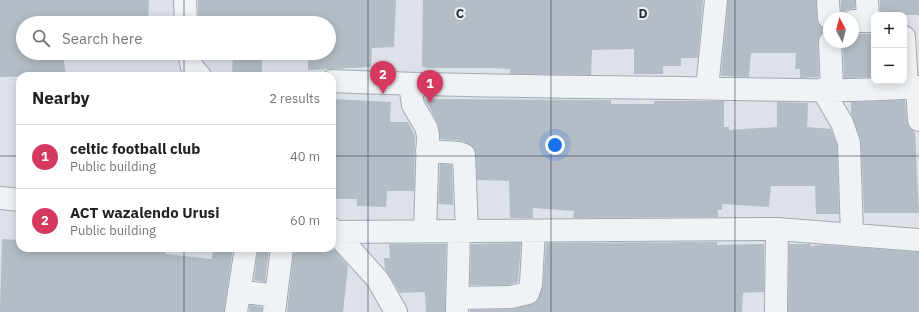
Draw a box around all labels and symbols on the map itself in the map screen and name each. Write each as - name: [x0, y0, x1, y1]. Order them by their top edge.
- text: C: [456, 5, 465, 22]
- text: D: [638, 5, 648, 22]
- north arrow: [823, 12, 859, 48]
- pin: 2: [370, 61, 396, 94]
- pin: 1: [417, 70, 443, 103]
- your location: [545, 135, 565, 155]

